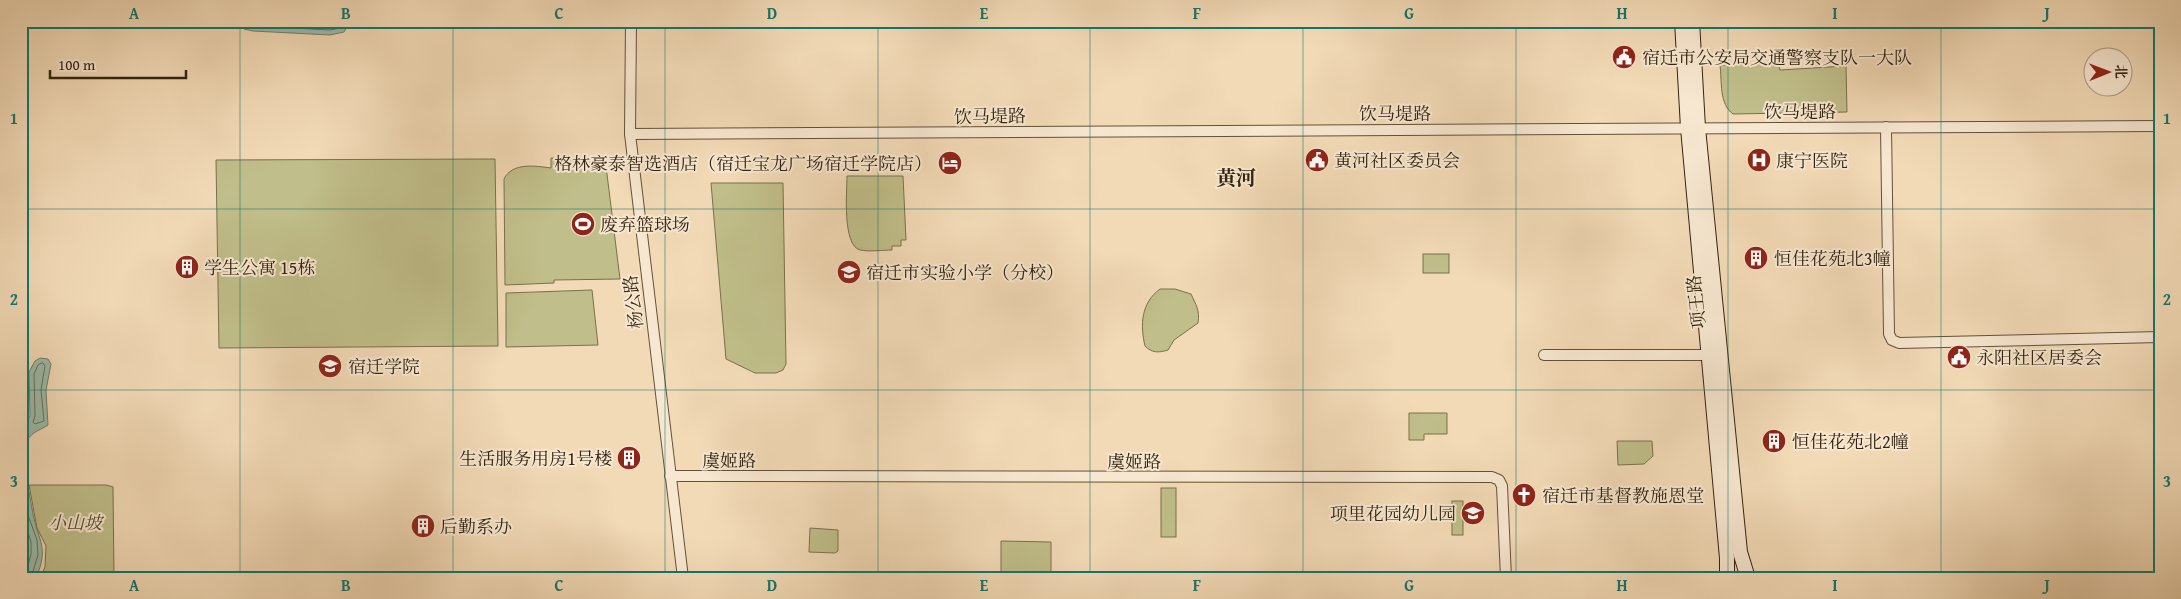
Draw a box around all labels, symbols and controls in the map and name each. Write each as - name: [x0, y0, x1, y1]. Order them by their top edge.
- text: A: [129, 1, 140, 25]
- text: B: [341, 1, 351, 25]
- text: C: [554, 1, 564, 25]
- text: D: [767, 1, 777, 25]
- text: E: [980, 1, 989, 25]
- text: F: [1193, 1, 1201, 25]
- text: G: [1404, 1, 1414, 25]
- text: H: [1616, 1, 1628, 25]
- text: I: [1832, 1, 1838, 25]
- text: J: [2041, 1, 2050, 25]
- public building icon: 宿迁市公安局交通警察支队一大队: [1611, 44, 1637, 70]
- place label: 宿迁市公安局交通警察支队一大队: [1642, 44, 1912, 71]
- scale bar: [50, 48, 186, 80]
- north arrow: [2084, 48, 2134, 98]
- text: 100 m: [58, 54, 96, 75]
- text: 北: [2111, 65, 2131, 79]
- street label: 饮马堤路: [1764, 98, 1836, 125]
- street label: 饮马堤路: [1359, 100, 1431, 127]
- street label: 饮马堤路: [954, 102, 1026, 130]
- text: 1: [10, 106, 18, 130]
- text: 1: [2163, 106, 2171, 130]
- public building icon: 黄河社区委员会: [1304, 147, 1330, 173]
- place label: 黄河社区委员会: [1334, 147, 1460, 174]
- hospital icon: 康宁医院: [1746, 147, 1772, 173]
- place label: 康宁医院: [1776, 147, 1848, 174]
- place label: 格林豪泰智选酒店（宿迁宝龙广场宿迁学院店）: [554, 150, 932, 177]
- hotel icon: 格林豪泰智选酒店（宿迁宝龙广场宿迁学院店）: [937, 150, 963, 176]
- district label: 黄河: [1216, 163, 1256, 192]
- sports icon: 废弃篮球场: [570, 211, 596, 237]
- place label: 废弃篮球场: [600, 211, 690, 238]
- building icon: 恒佳花苑北3幢: [1743, 245, 1769, 271]
- place label: 恒佳花苑北3幢: [1774, 245, 1891, 272]
- building icon: 学生公寓 15栋: [174, 254, 200, 280]
- place label: 学生公寓 15栋: [204, 254, 315, 281]
- school or university icon: 宿迁市实验小学（分校）: [836, 259, 862, 285]
- place label: 宿迁市实验小学（分校）: [866, 259, 1064, 286]
- street label: 杨公路: [616, 274, 650, 330]
- street label: 项王路: [1680, 274, 1712, 330]
- text: 2: [10, 287, 18, 311]
- text: 2: [2163, 287, 2171, 311]
- public building icon: 永阳社区居委会: [1946, 344, 1972, 370]
- place label: 永阳社区居委会: [1976, 344, 2102, 371]
- school or university icon: 宿迁学院: [317, 353, 343, 379]
- place label: 宿迁学院: [348, 353, 420, 380]
- building icon: 恒佳花苑北2幢: [1761, 428, 1787, 454]
- place label: 恒佳花苑北2幢: [1792, 428, 1909, 455]
- place label: 生活服务用房1号楼: [459, 445, 612, 472]
- building icon: 生活服务用房1号楼: [616, 445, 642, 471]
- street label: 虞姬路: [702, 447, 756, 474]
- street label: 虞姬路: [1107, 448, 1161, 475]
- text: 3: [10, 469, 18, 493]
- text: 3: [2163, 469, 2171, 493]
- church icon: 宿迁市基督教施恩堂: [1511, 482, 1537, 508]
- place label: 宿迁市基督教施恩堂: [1542, 482, 1704, 509]
- place label: 项里花园幼儿园: [1330, 500, 1456, 527]
- school or university icon: 项里花园幼儿园: [1460, 500, 1486, 526]
- park label: 小山坡: [48, 509, 105, 536]
- building icon: 后勤系办: [410, 513, 436, 539]
- place label: 后勤系办: [440, 513, 512, 540]
- text: A: [129, 573, 140, 597]
- text: B: [341, 573, 351, 597]
- text: C: [554, 573, 564, 597]
- text: D: [767, 573, 777, 597]
- text: E: [980, 573, 989, 597]
- text: F: [1193, 573, 1201, 597]
- text: G: [1404, 573, 1414, 597]
- text: H: [1616, 573, 1628, 597]
- text: I: [1832, 573, 1838, 597]
- text: J: [2041, 573, 2050, 597]

